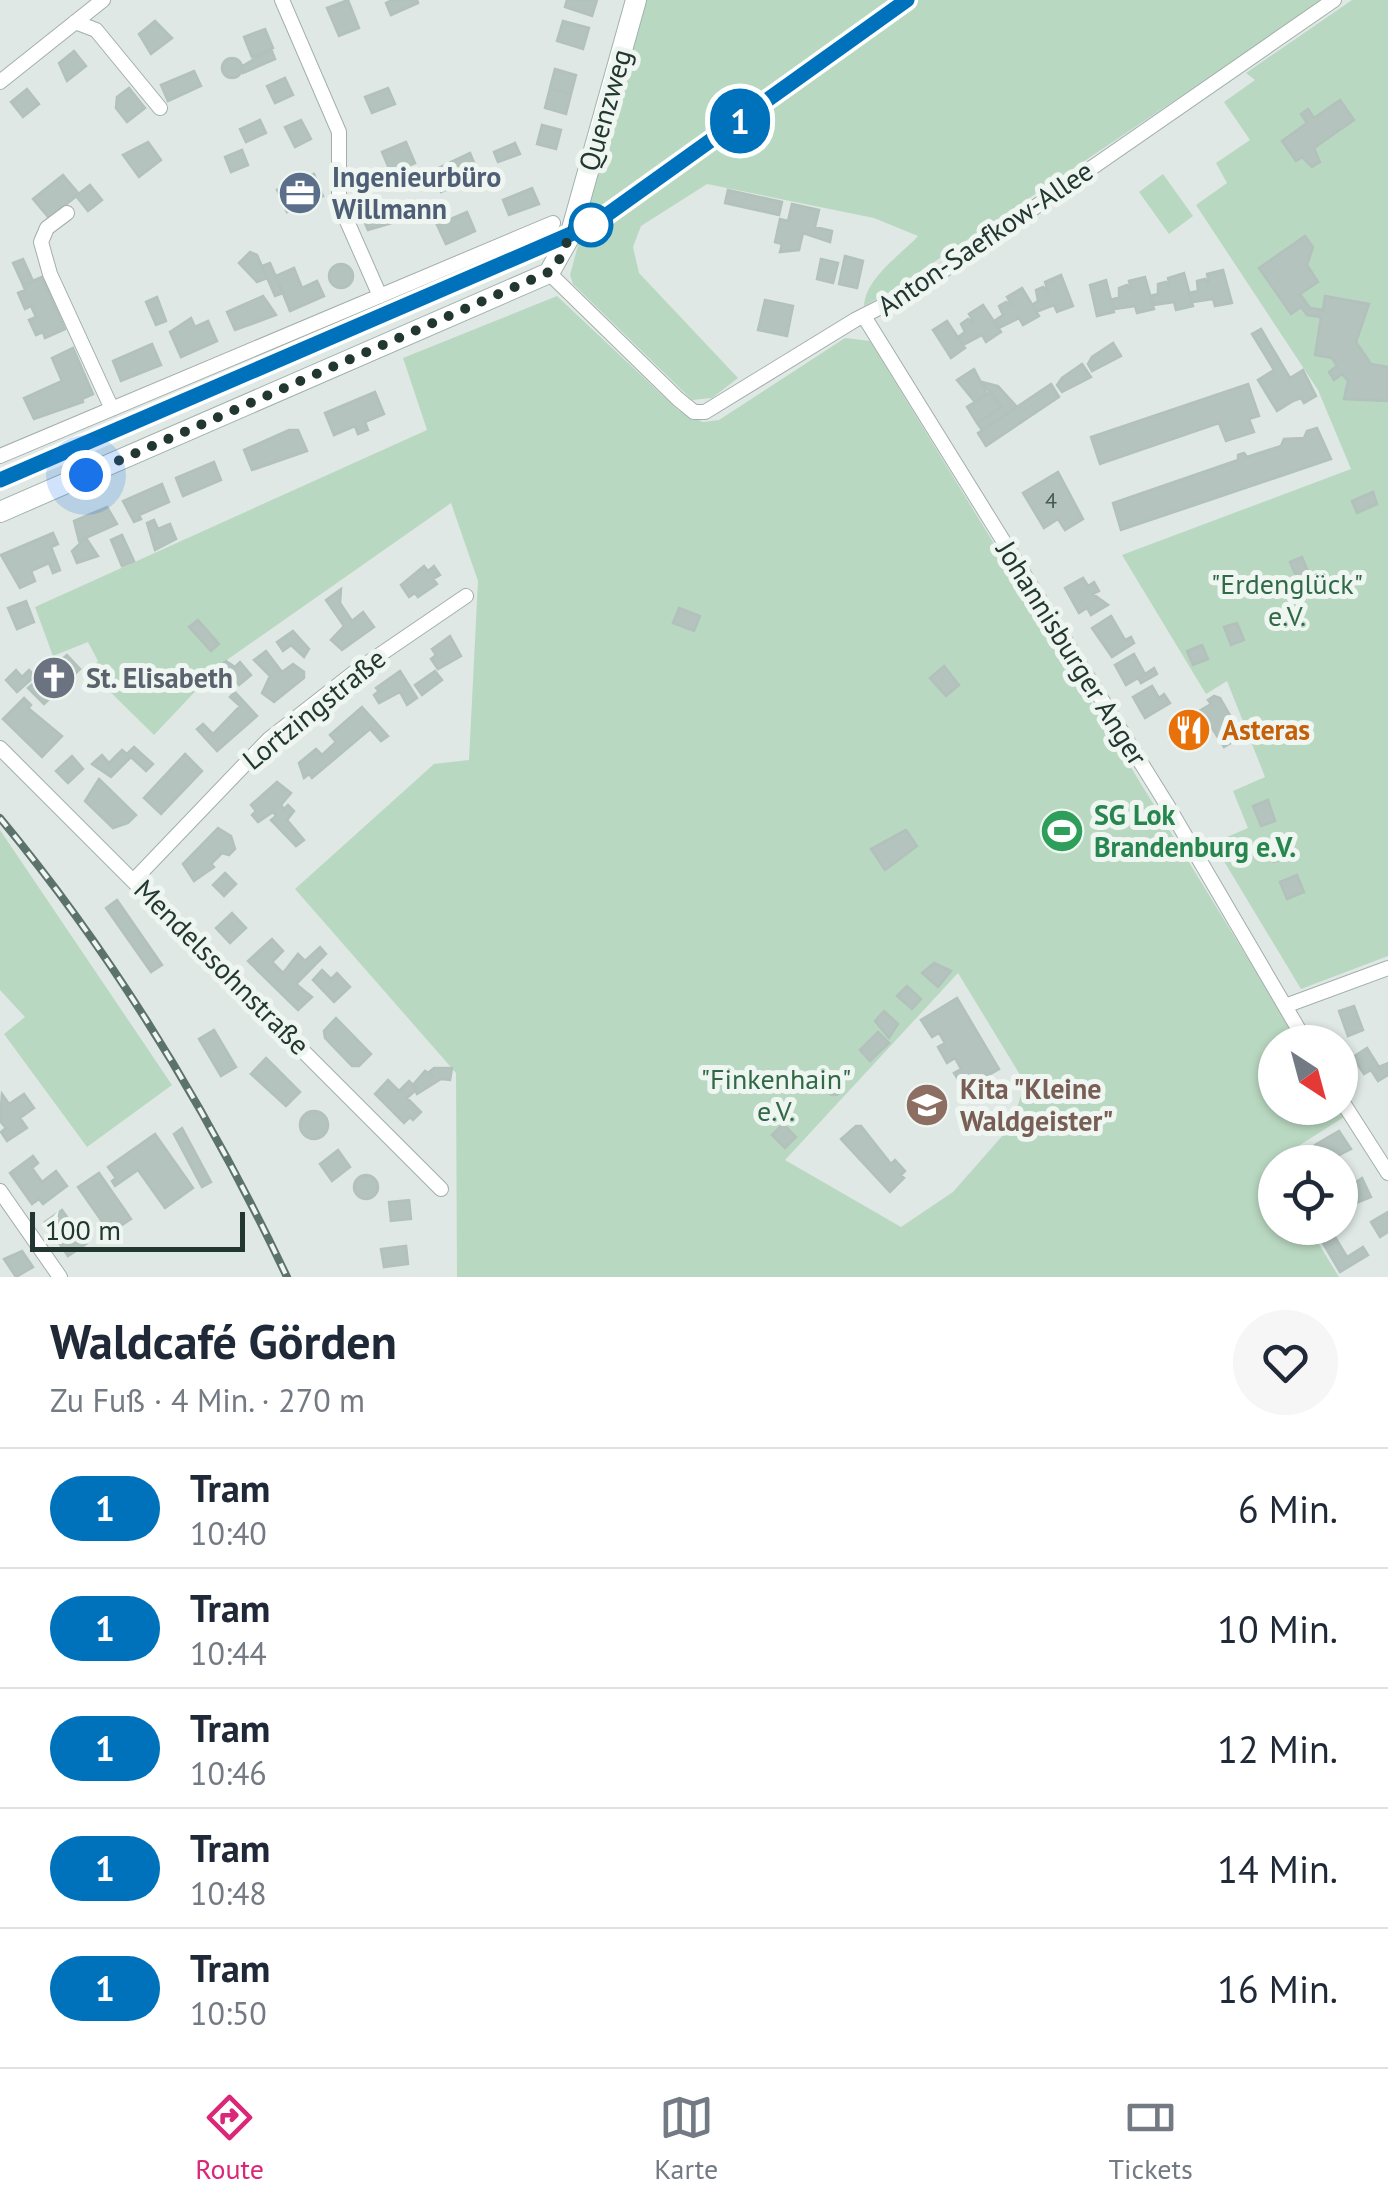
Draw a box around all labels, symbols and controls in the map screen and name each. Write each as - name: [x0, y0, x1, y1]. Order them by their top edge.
- street label: Quenzweg: [569, 44, 640, 175]
- line badge: 1: [708, 88, 772, 154]
- text: 1: [730, 98, 750, 144]
- street label: Anton-Saefkow-Allee: [870, 152, 1100, 324]
- place label: Ingenieurbüro Willmann: [332, 158, 501, 227]
- office icon: Ingenieurbüro Willmann: [277, 170, 323, 216]
- unlabelled marker: [570, 204, 612, 246]
- your location: [61, 450, 111, 500]
- house number: 4: [1045, 486, 1057, 514]
- street label: Johannisburger Anger: [988, 533, 1157, 772]
- park label: "Erdenglück" e.V.: [1211, 565, 1363, 634]
- street label: Lortzingstraße: [235, 640, 393, 778]
- church icon: St. Elisabeth: [31, 655, 77, 701]
- place label: St. Elisabeth: [86, 659, 233, 696]
- restaurant icon: Asteras: [1166, 707, 1212, 753]
- place label: Asteras: [1222, 711, 1310, 748]
- place label: SG Lok Brandenburg e.V.: [1094, 796, 1296, 865]
- sports icon: SG Lok Brandenburg e.V.: [1039, 808, 1085, 854]
- street label: Mendelssohnstraße: [127, 871, 318, 1062]
- north arrow: [1258, 1025, 1358, 1125]
- map controls: [1258, 1025, 1358, 1245]
- park label: "Finkenhain" e.V.: [701, 1060, 851, 1129]
- place label: Kita "Kleine Waldgeister": [960, 1070, 1114, 1139]
- school or university icon: Kita "Kleine Waldgeister": [904, 1082, 950, 1128]
- button: locate: [1258, 1145, 1358, 1245]
- scale bar: [30, 1207, 245, 1252]
- text: 100 m: [45, 1211, 121, 1248]
- text: Waldcafé Görden: [50, 1310, 397, 1372]
- button: heart: [1233, 1310, 1338, 1415]
- text: Zu Fuß · 4 Min. · 270 m: [50, 1379, 365, 1421]
- text: Tram: [190, 1463, 270, 1512]
- text: 6 Min.: [1238, 1484, 1338, 1533]
- text: 1: [95, 1485, 115, 1531]
- text: 10:40: [190, 1512, 267, 1554]
- text: Tram: [190, 1583, 270, 1632]
- text: 10 Min.: [1217, 1604, 1338, 1653]
- text: 1: [95, 1605, 115, 1651]
- text: 10:44: [190, 1632, 267, 1674]
- text: Tram: [190, 1703, 270, 1752]
- text: 12 Min.: [1217, 1724, 1338, 1773]
- text: 1: [95, 1725, 115, 1771]
- text: 10:46: [190, 1752, 267, 1794]
- text: Tram: [190, 1823, 270, 1872]
- text: 14 Min.: [1217, 1844, 1338, 1893]
- text: 1: [95, 1845, 115, 1891]
- text: 10:48: [190, 1872, 267, 1914]
- text: Tram: [190, 1943, 270, 1992]
- text: 16 Min.: [1217, 1964, 1338, 2013]
- text: 1: [95, 1965, 115, 2011]
- text: 10:50: [190, 1992, 267, 2034]
- tab: Route: [195, 2090, 264, 2187]
- tab: Karte: [654, 2090, 718, 2187]
- tab: Tickets: [1109, 2090, 1193, 2187]

